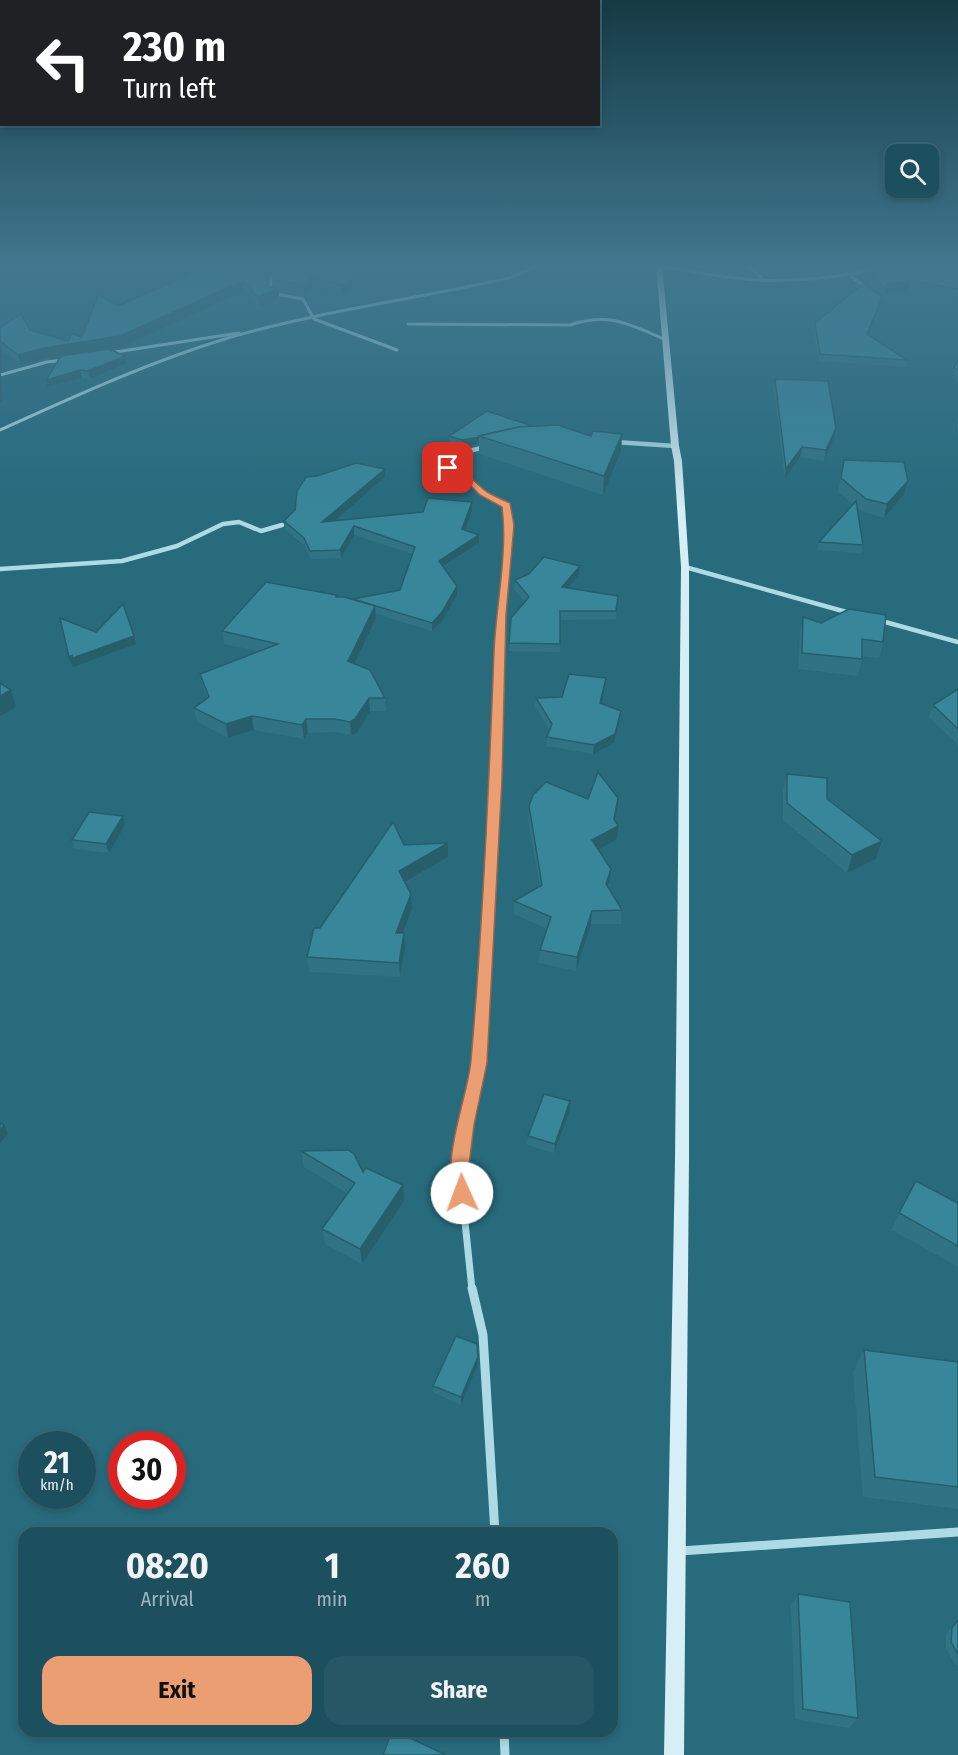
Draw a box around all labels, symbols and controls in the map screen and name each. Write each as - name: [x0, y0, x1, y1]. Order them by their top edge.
- text: 230 m: [123, 22, 226, 72]
- icon: left: [24, 24, 102, 102]
- text: Turn left: [123, 73, 216, 105]
- map controls: [885, 144, 939, 198]
- button: search: [885, 144, 939, 198]
- pin: [422, 442, 473, 493]
- icon: arrive: [431, 451, 464, 484]
- position arrow: [430, 1161, 494, 1225]
- speed limit sign: 30: [108, 1431, 186, 1509]
- text: 21: [44, 1445, 70, 1481]
- text: km/h: [40, 1476, 74, 1494]
- text: 08:20: [126, 1544, 209, 1588]
- text: 1: [324, 1544, 340, 1588]
- text: 260: [455, 1544, 510, 1588]
- text: Arrival: [141, 1587, 194, 1611]
- text: min: [317, 1587, 348, 1611]
- text: m: [475, 1587, 490, 1611]
- button: Exit: [42, 1656, 312, 1725]
- button: Share: [324, 1656, 594, 1725]

